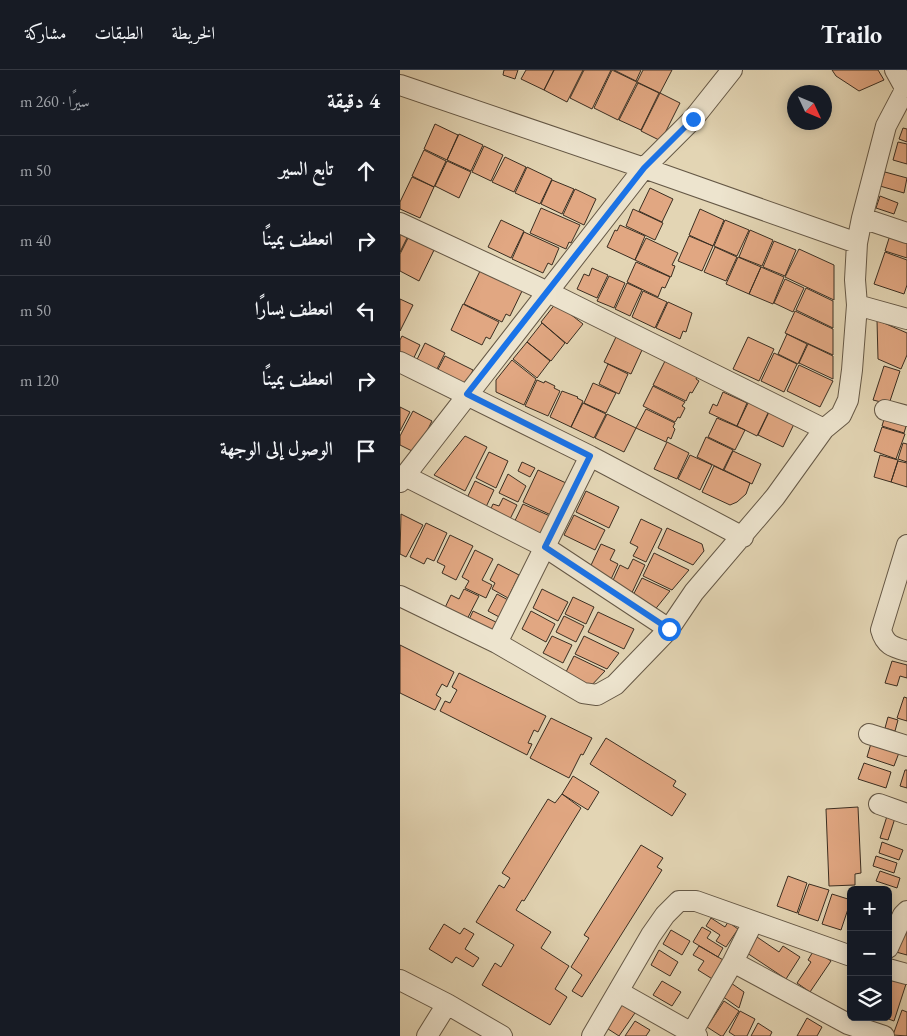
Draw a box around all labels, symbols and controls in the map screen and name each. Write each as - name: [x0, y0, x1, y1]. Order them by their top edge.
- text: Trailo: [821, 19, 882, 50]
- text: مشاركة: [25, 21, 66, 44]
- text: الطبقات: [94, 21, 143, 44]
- text: الخريطة: [171, 21, 215, 44]
- north arrow: [787, 85, 832, 130]
- text: 4 دقيقة: [327, 87, 380, 114]
- text: سيرًا · 260 m: [20, 91, 90, 112]
- route end: [682, 108, 705, 131]
- text: تابع السير: [279, 156, 333, 181]
- icon: ahead: [352, 157, 380, 185]
- text: 50 m: [20, 160, 51, 181]
- text: انعطف يمينًا: [262, 226, 333, 251]
- icon: right: [352, 227, 380, 255]
- text: 40 m: [20, 230, 51, 251]
- text: انعطف يسارًا: [255, 296, 333, 321]
- icon: left: [352, 297, 380, 325]
- text: 50 m: [20, 300, 51, 321]
- text: انعطف يمينًا: [262, 366, 333, 391]
- icon: right: [352, 367, 380, 395]
- text: 120 m: [20, 370, 59, 391]
- text: الوصول إلى الوجهة: [220, 436, 333, 461]
- icon: arrive: [352, 437, 380, 465]
- route start: [658, 618, 681, 641]
- map controls: [847, 886, 892, 1021]
- button: +: [847, 886, 892, 931]
- button: −: [847, 931, 892, 976]
- button: layers: [847, 976, 892, 1021]

